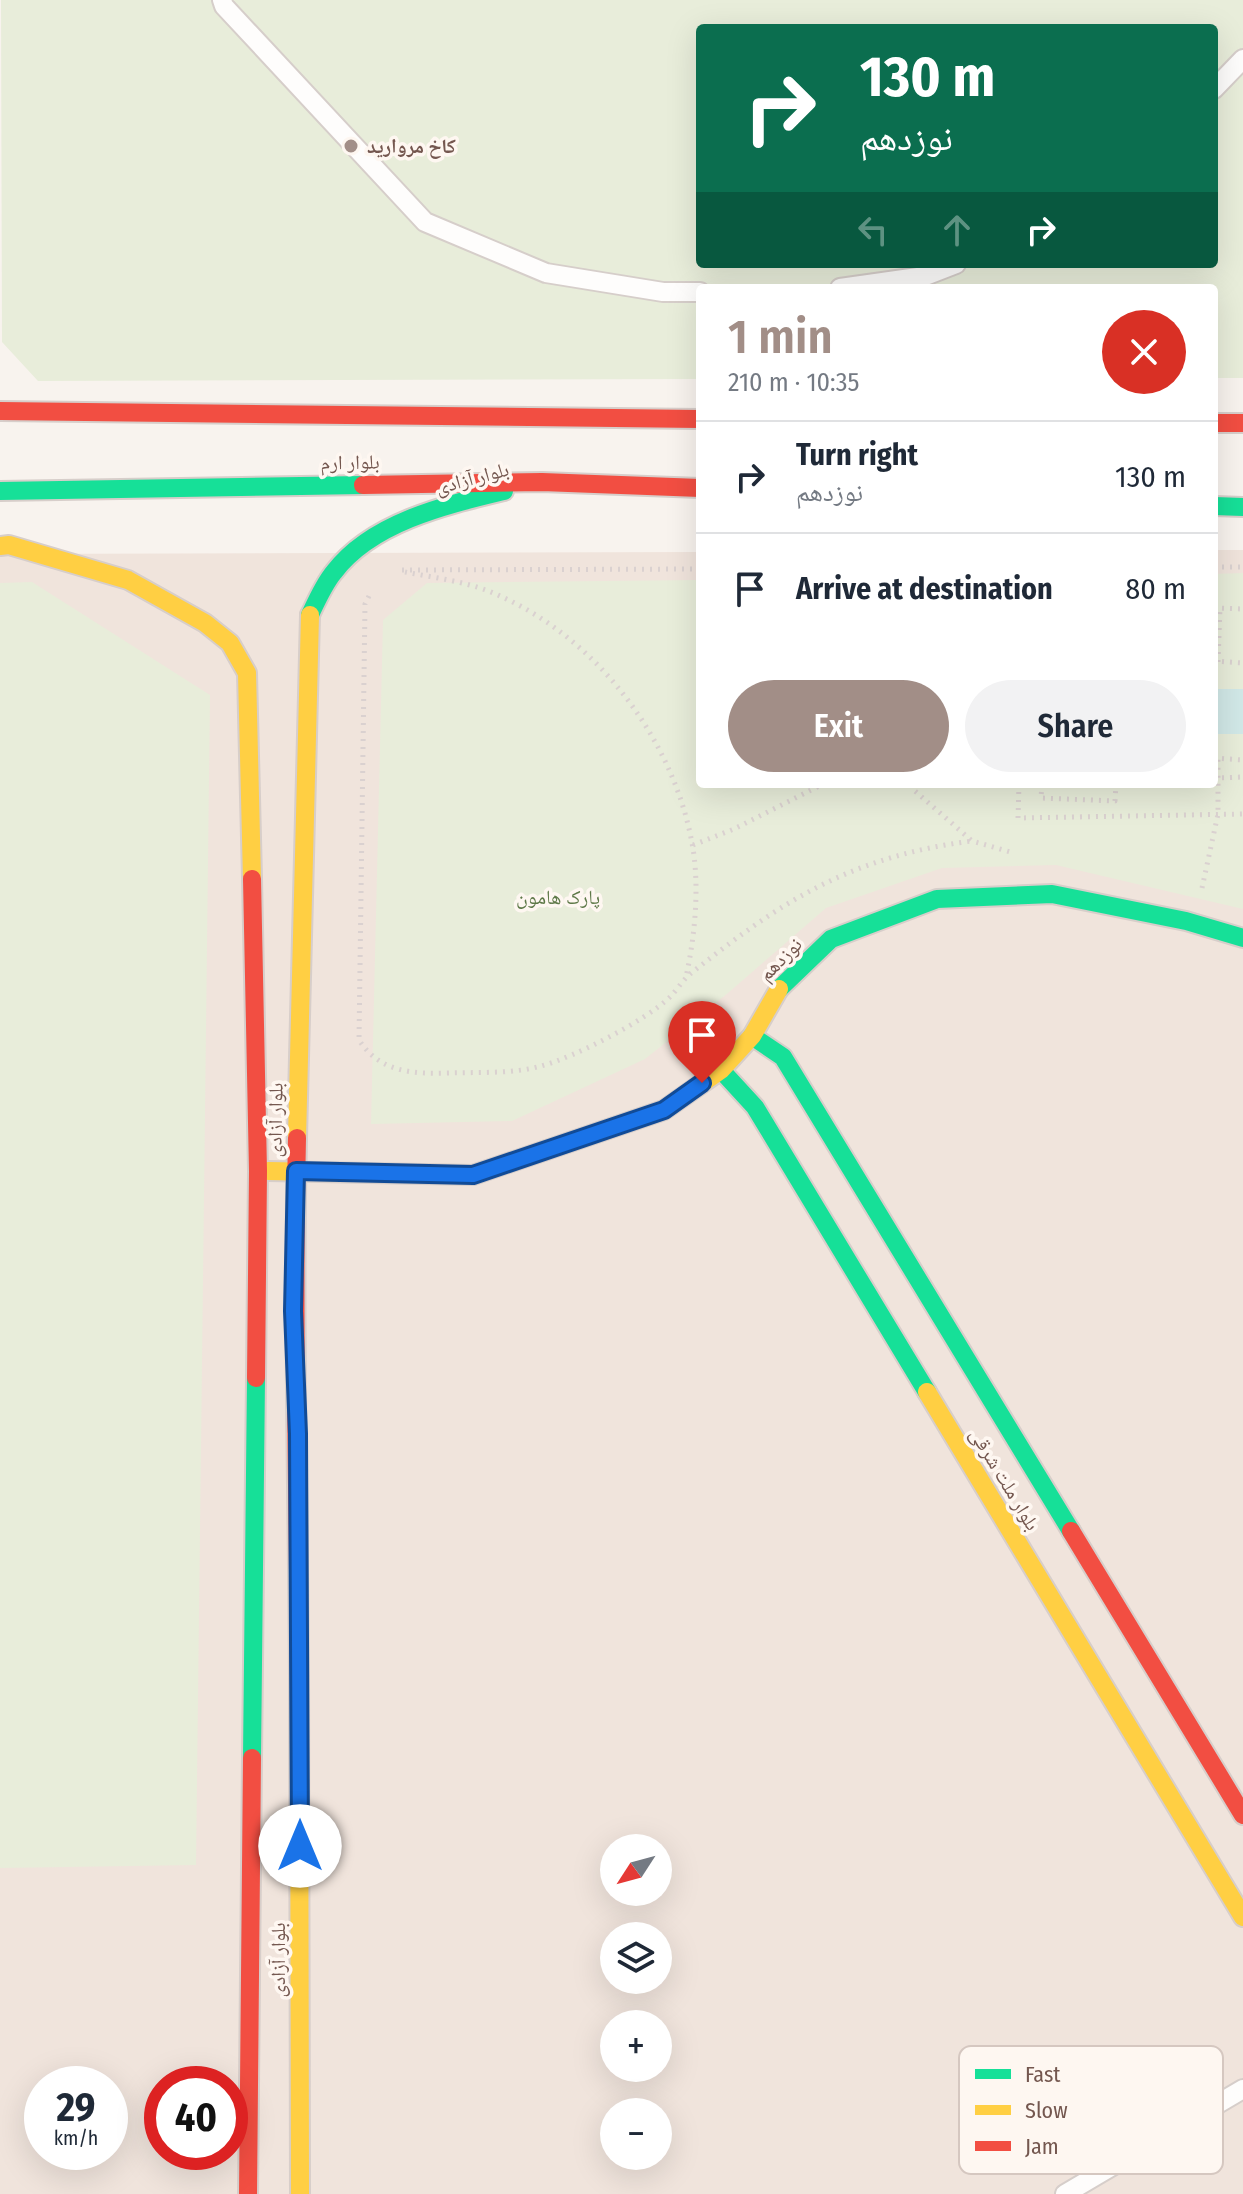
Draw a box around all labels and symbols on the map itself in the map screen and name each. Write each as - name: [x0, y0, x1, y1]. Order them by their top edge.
- place label: کاخ مروارید: [367, 134, 456, 159]
- marker: کاخ مروارید: [342, 137, 360, 155]
- street label: بلوار ارم: [320, 449, 380, 477]
- street label: بلوار آزادی: [433, 457, 511, 499]
- park label: پارک هامون: [516, 885, 600, 909]
- street label: نوزدهم: [753, 932, 808, 987]
- pin: [668, 1001, 736, 1083]
- street label: بلوار آزادی: [262, 1082, 288, 1158]
- street label: بلوار ملت شرقی: [965, 1423, 1045, 1535]
- position arrow: [258, 1804, 342, 1888]
- north arrow: [600, 1834, 672, 1906]
- street label: بلوار آزادی: [266, 1923, 290, 1997]
- legend: [959, 2046, 1223, 2174]
- text: Fast: [1025, 2061, 1061, 2088]
- speed limit sign: 40: [144, 2066, 248, 2170]
- text: Slow: [1025, 2097, 1068, 2124]
- text: Jam: [1025, 2133, 1059, 2160]

